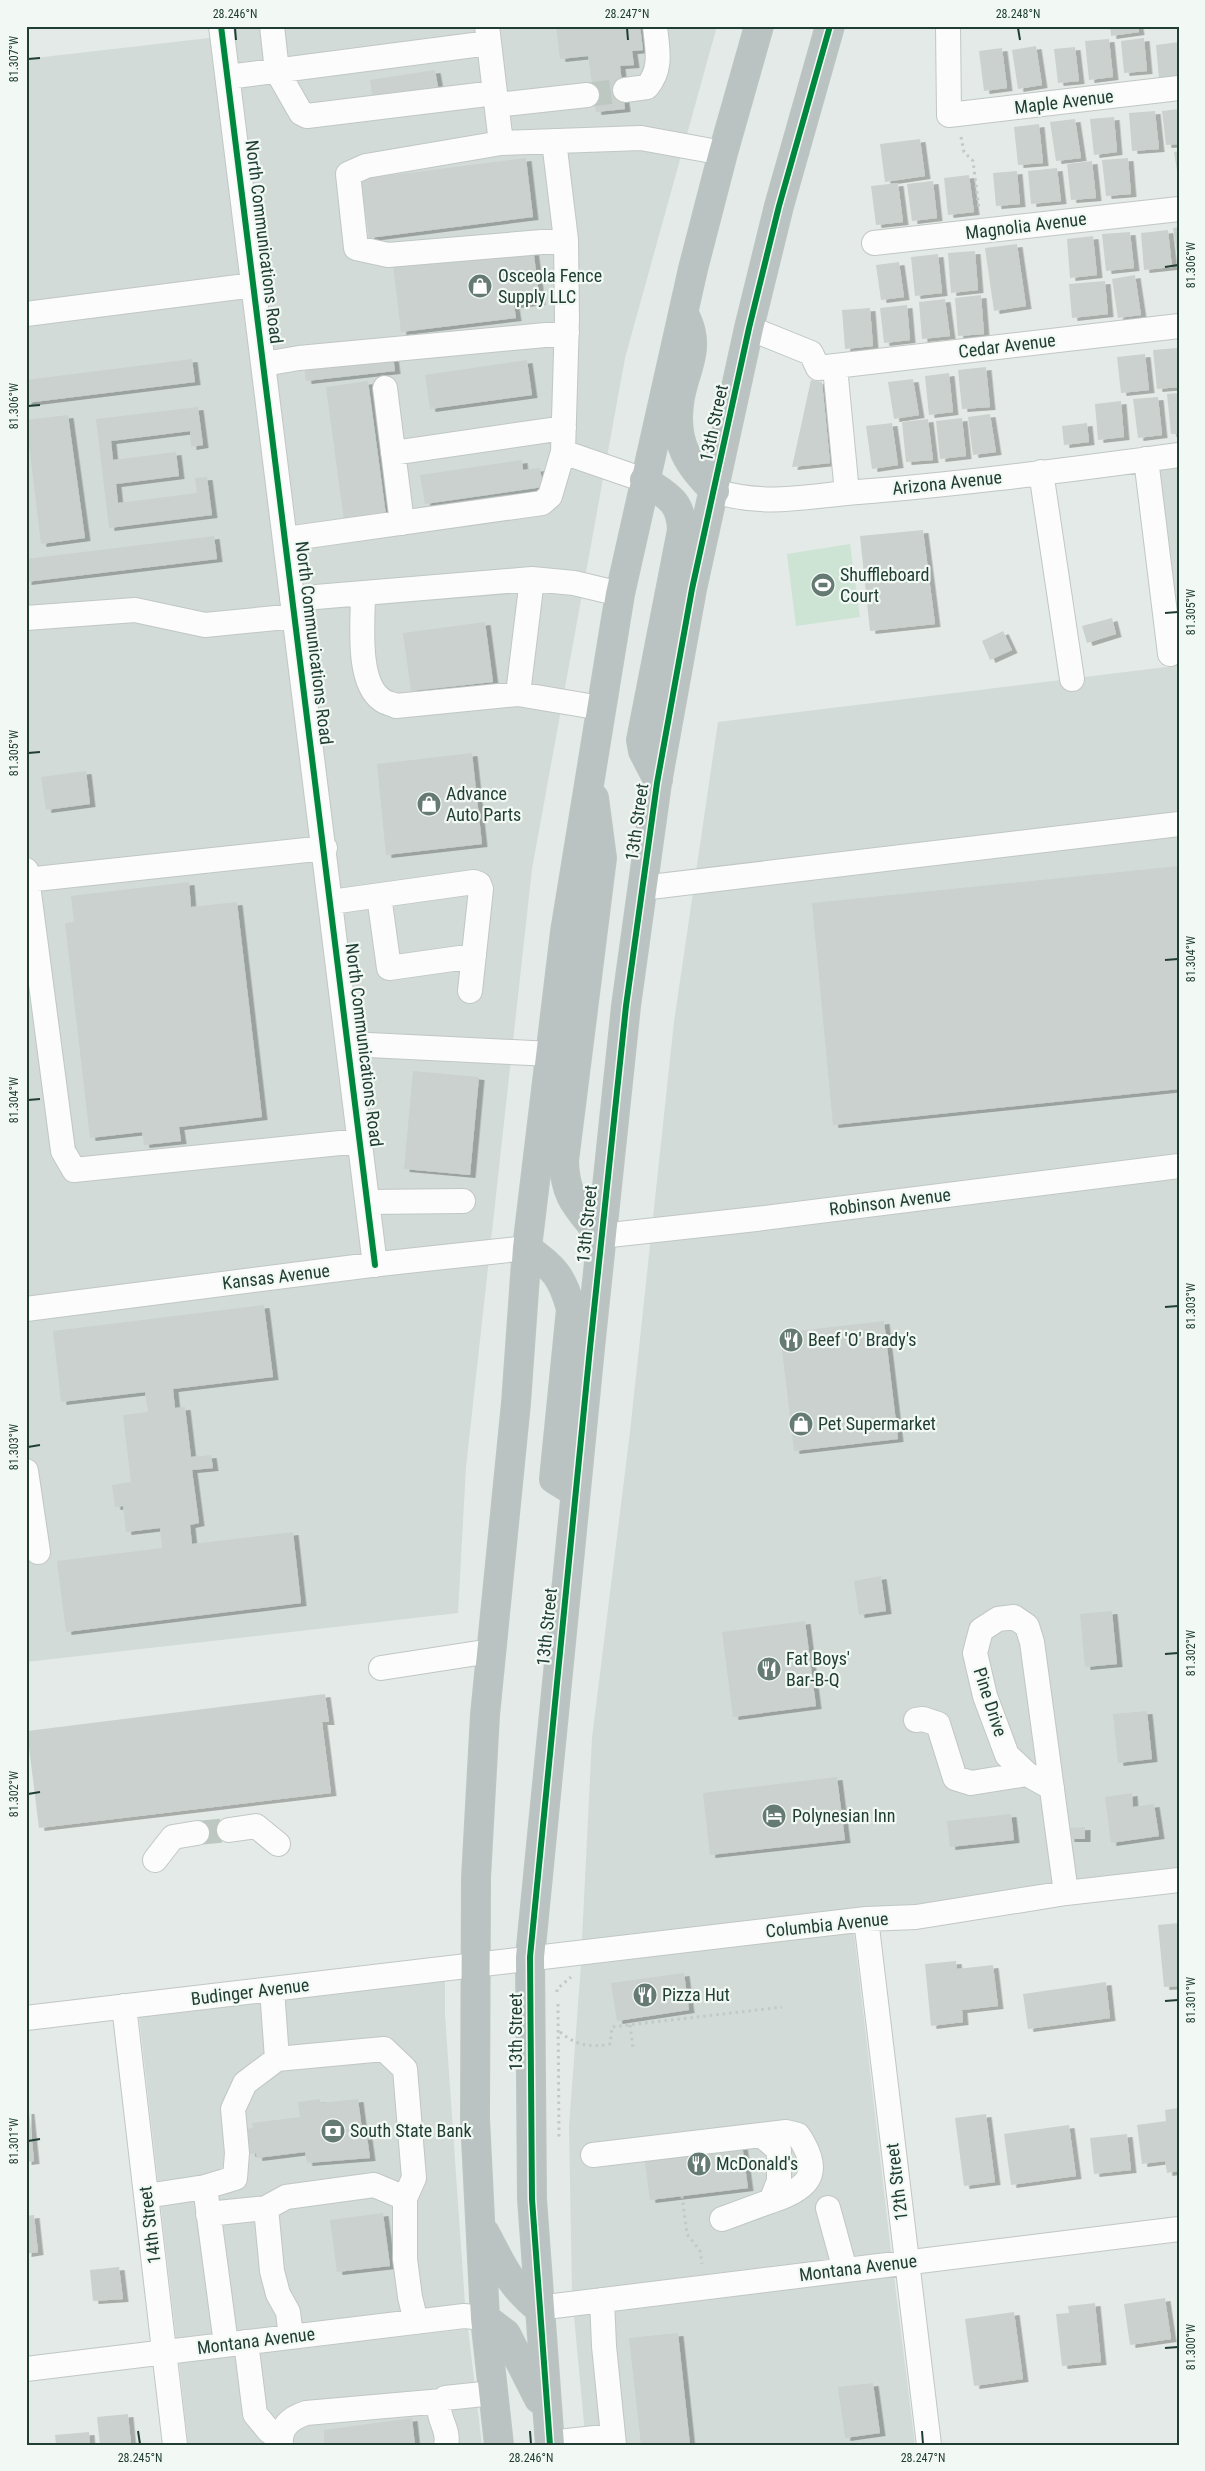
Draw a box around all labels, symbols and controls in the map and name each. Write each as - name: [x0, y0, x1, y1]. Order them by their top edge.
- text: 28.246°N: [213, 7, 257, 21]
- text: 28.247°N: [605, 7, 649, 21]
- text: 28.248°N: [996, 7, 1040, 21]
- text: 81.307°W: [7, 36, 21, 82]
- street label: Maple Avenue: [1013, 85, 1115, 118]
- street label: North Communications Road: [242, 139, 287, 345]
- street label: Magnolia Avenue: [964, 208, 1088, 243]
- text: 81.306°W: [1184, 242, 1198, 288]
- place label: Osceola Fence Supply LLC: [498, 265, 602, 307]
- shop icon: Osceola Fence Supply LLC: [467, 273, 493, 299]
- street label: Cedar Avenue: [957, 329, 1057, 362]
- text: 81.306°W: [7, 383, 21, 429]
- street label: 13th Street: [695, 383, 732, 463]
- street label: Arizona Avenue: [891, 466, 1003, 499]
- street label: North Communications Road: [292, 540, 337, 746]
- place label: Shuffleboard Court: [840, 564, 929, 606]
- sports icon: Shuffleboard Court: [810, 572, 836, 598]
- text: 81.305°W: [1184, 589, 1198, 635]
- text: 81.305°W: [7, 730, 21, 776]
- street label: 13th Street: [621, 782, 652, 862]
- place label: Advance Auto Parts: [446, 783, 521, 825]
- shop icon: Advance Auto Parts: [416, 791, 442, 817]
- text: 81.304°W: [1184, 936, 1198, 982]
- street label: North Communications Road: [342, 942, 387, 1148]
- text: 81.304°W: [7, 1077, 21, 1123]
- street label: 13th Street: [572, 1184, 601, 1264]
- street label: Robinson Avenue: [828, 1184, 952, 1219]
- street label: Kansas Avenue: [221, 1259, 331, 1294]
- text: 81.303°W: [1184, 1283, 1198, 1329]
- restaurant icon: Beef 'O' Brady's: [778, 1327, 804, 1353]
- place label: Beef 'O' Brady's: [808, 1329, 917, 1350]
- shop icon: Pet Supermarket: [788, 1411, 814, 1437]
- place label: Pet Supermarket: [818, 1413, 936, 1434]
- text: 81.303°W: [7, 1424, 21, 1470]
- street label: 13th Street: [532, 1587, 561, 1667]
- text: 81.302°W: [1184, 1630, 1198, 1676]
- place label: Fat Boys' Bar-B-Q: [786, 1648, 850, 1690]
- restaurant icon: Fat Boys' Bar-B-Q: [756, 1656, 782, 1682]
- street label: Pine Drive: [969, 1665, 1011, 1739]
- text: 81.302°W: [7, 1771, 21, 1817]
- hotel icon: Polynesian Inn: [761, 1803, 787, 1829]
- place label: Polynesian Inn: [792, 1805, 895, 1826]
- street label: Columbia Avenue: [765, 1908, 889, 1941]
- street label: Budinger Avenue: [190, 1974, 310, 2009]
- text: 81.301°W: [1184, 1977, 1198, 2023]
- restaurant icon: Pizza Hut: [632, 1982, 658, 2008]
- place label: Pizza Hut: [662, 1984, 730, 2005]
- street label: 13th Street: [505, 1993, 526, 2071]
- text: 81.301°W: [7, 2118, 21, 2164]
- bank icon: South State Bank: [320, 2118, 346, 2144]
- place label: South State Bank: [350, 2120, 472, 2141]
- street label: 12th Street: [881, 2142, 912, 2222]
- restaurant icon: McDonald's: [686, 2151, 712, 2177]
- place label: McDonald's: [716, 2153, 798, 2174]
- street label: 14th Street: [134, 2185, 165, 2265]
- street label: Montana Avenue: [798, 2250, 918, 2285]
- street label: Montana Avenue: [196, 2323, 316, 2358]
- text: 81.300°W: [1184, 2324, 1198, 2370]
- text: 28.245°N: [118, 2451, 162, 2465]
- text: 28.246°N: [509, 2451, 553, 2465]
- text: 28.247°N: [901, 2451, 945, 2465]

